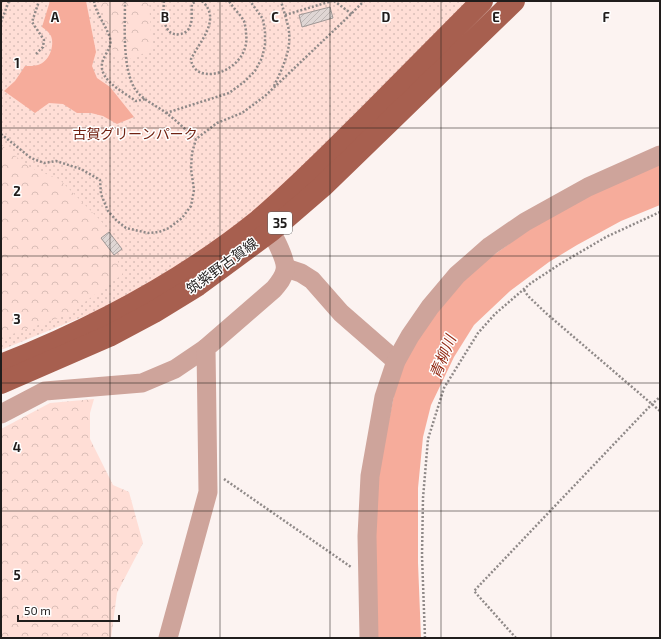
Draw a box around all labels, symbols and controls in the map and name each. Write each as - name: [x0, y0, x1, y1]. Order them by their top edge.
- text: A: [51, 9, 60, 25]
- text: B: [161, 9, 169, 25]
- text: C: [271, 9, 279, 25]
- text: D: [382, 9, 391, 25]
- text: E: [492, 9, 500, 25]
- text: F: [602, 9, 610, 25]
- text: 1: [14, 55, 20, 71]
- park label: 古賀グリーンパーク: [72, 125, 198, 142]
- text: 2: [13, 183, 21, 199]
- road number: 35: [268, 212, 292, 234]
- street label: 筑紫野古賀線: [183, 234, 261, 297]
- text: 3: [13, 311, 21, 327]
- water label: 青柳川: [425, 331, 460, 381]
- text: 4: [13, 439, 21, 455]
- text: 5: [13, 567, 21, 583]
- scale bar: [18, 597, 119, 623]
- text: 50 m: [24, 603, 51, 617]

